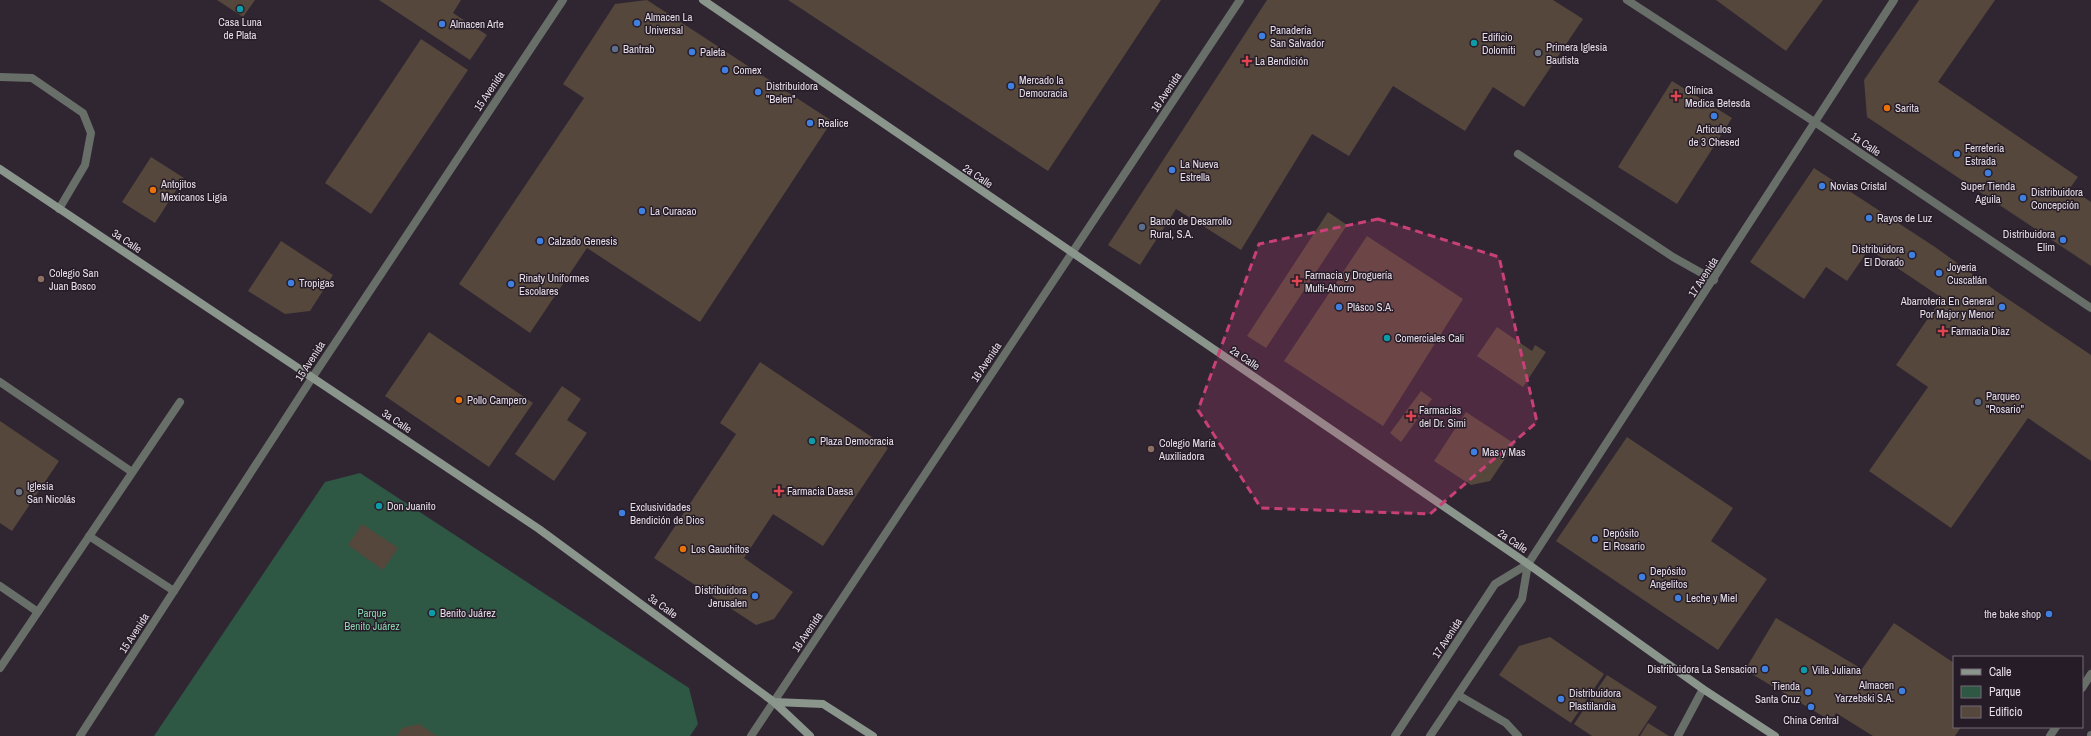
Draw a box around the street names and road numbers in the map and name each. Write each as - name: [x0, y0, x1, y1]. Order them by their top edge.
- street label: 15 Avenida: [471, 68, 507, 114]
- street label: 16 Avenida: [1148, 69, 1184, 115]
- street label: 1a Calle: [1848, 129, 1884, 159]
- street label: 2a Calle: [960, 161, 996, 191]
- street label: 3a Calle: [109, 226, 145, 256]
- street label: 17 Avenida: [1685, 254, 1721, 300]
- street label: 15 Avenida: [292, 338, 328, 384]
- street label: 16 Avenida: [968, 339, 1004, 385]
- street label: 2a Calle: [1227, 343, 1263, 373]
- street label: 3a Calle: [379, 406, 415, 436]
- street label: 2a Calle: [1495, 526, 1531, 556]
- street label: 3a Calle: [645, 591, 681, 621]
- street label: 16 Avenida: [789, 609, 825, 655]
- street label: 15 Avenida: [116, 610, 152, 656]
- street label: 17 Avenida: [1429, 615, 1465, 661]

